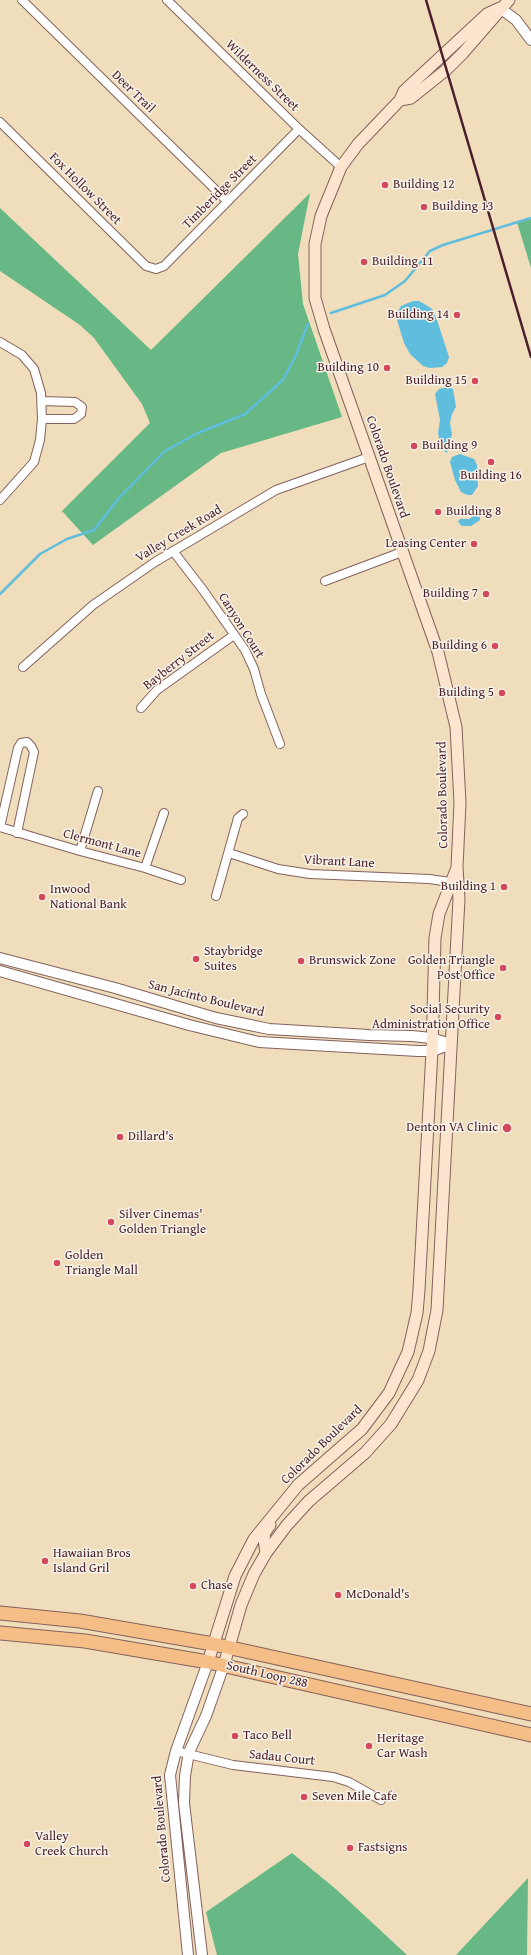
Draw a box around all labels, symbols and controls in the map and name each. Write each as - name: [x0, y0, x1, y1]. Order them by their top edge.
- street label: Wilderness Street: [222, 37, 302, 115]
- street label: Deer Trail: [108, 68, 158, 116]
- street label: Fox Hollow Street: [46, 150, 124, 228]
- street label: Timberidge Street: [180, 152, 260, 232]
- place label: Building 12: [393, 177, 454, 193]
- marker: Building 12: [380, 180, 390, 190]
- place label: Building 13: [432, 199, 493, 215]
- marker: Building 13: [419, 202, 429, 212]
- place label: Building 11: [372, 254, 433, 270]
- marker: Building 11: [359, 257, 369, 267]
- place label: Building 14: [388, 307, 449, 323]
- marker: Building 14: [452, 310, 462, 320]
- place label: Building 10: [318, 360, 379, 376]
- marker: Building 10: [382, 363, 392, 373]
- place label: Building 15: [406, 373, 467, 389]
- marker: Building 15: [470, 376, 480, 386]
- street label: Colorado Boulevard: [362, 414, 412, 520]
- place label: Building 9: [422, 438, 477, 454]
- marker: Building 9: [409, 441, 419, 451]
- marker: Building 16: [486, 457, 496, 467]
- place label: Building 16: [460, 468, 522, 484]
- street label: Valley Creek Road: [133, 502, 225, 566]
- place label: Building 8: [446, 504, 501, 520]
- marker: Building 8: [433, 507, 443, 517]
- place label: Leasing Center: [385, 536, 466, 552]
- marker: Leasing Center: [469, 539, 479, 549]
- place label: Building 7: [423, 586, 478, 602]
- marker: Building 7: [481, 589, 491, 599]
- street label: Canyon Court: [215, 590, 267, 662]
- street label: Bayberry Street: [140, 628, 218, 694]
- place label: Building 6: [432, 638, 487, 654]
- marker: Building 6: [490, 641, 500, 651]
- place label: Building 5: [439, 685, 494, 701]
- marker: Building 5: [497, 688, 507, 698]
- street label: Colorado Boulevard: [434, 741, 452, 849]
- street label: Clermont Lane: [61, 826, 143, 862]
- street label: Vibrant Lane: [303, 852, 375, 872]
- place label: Building 1: [441, 879, 496, 895]
- place label: Inwood National Bank: [50, 882, 127, 913]
- marker: Building 1: [499, 882, 509, 892]
- marker: Inwood National Bank: [37, 892, 47, 902]
- place label: Staybridge Suites: [204, 944, 263, 975]
- place label: Brunswick Zone: [309, 953, 396, 969]
- place label: Golden Triangle Post Office: [408, 953, 495, 984]
- marker: Staybridge Suites: [191, 954, 201, 964]
- marker: Brunswick Zone: [296, 956, 306, 966]
- marker: Golden Triangle Post Office: [498, 963, 508, 973]
- street label: San Jacinto Boulevard: [146, 977, 266, 1021]
- place label: Social Security Administration Office: [372, 1002, 490, 1033]
- marker: Social Security Administration Office: [493, 1012, 503, 1022]
- place label: Denton VA Clinic: [406, 1120, 498, 1136]
- marker: Denton VA Clinic: [501, 1122, 513, 1134]
- place label: Dillard's: [128, 1129, 174, 1145]
- marker: Dillard's: [115, 1132, 125, 1142]
- place label: Silver Cinemas' Golden Triangle: [119, 1207, 206, 1238]
- marker: Silver Cinemas' Golden Triangle: [106, 1217, 116, 1227]
- place label: Golden Triangle Mall: [65, 1248, 138, 1279]
- marker: Golden Triangle Mall: [52, 1258, 62, 1268]
- street label: Colorado Boulevard: [278, 1402, 366, 1488]
- place label: Hawaiian Bros Island Gril: [53, 1546, 131, 1577]
- marker: Hawaiian Bros Island Gril: [40, 1556, 50, 1566]
- place label: Chase: [201, 1578, 233, 1594]
- marker: Chase: [188, 1581, 198, 1591]
- place label: McDonald's: [346, 1587, 409, 1603]
- marker: McDonald's: [333, 1590, 343, 1600]
- street label: South Loop 288: [225, 1658, 309, 1692]
- place label: Taco Bell: [243, 1728, 292, 1744]
- marker: Taco Bell: [230, 1731, 240, 1741]
- place label: Heritage Car Wash: [377, 1731, 428, 1762]
- marker: Heritage Car Wash: [364, 1741, 374, 1751]
- street label: Sadau Court: [248, 1747, 316, 1769]
- street label: Colorado Boulevard: [150, 1775, 174, 1883]
- place label: Seven Mile Cafe: [312, 1789, 397, 1805]
- marker: Seven Mile Cafe: [299, 1792, 309, 1802]
- place label: Valley Creek Church: [35, 1829, 108, 1860]
- marker: Valley Creek Church: [22, 1839, 32, 1849]
- place label: Fastsigns: [358, 1840, 407, 1856]
- marker: Fastsigns: [345, 1843, 355, 1853]

